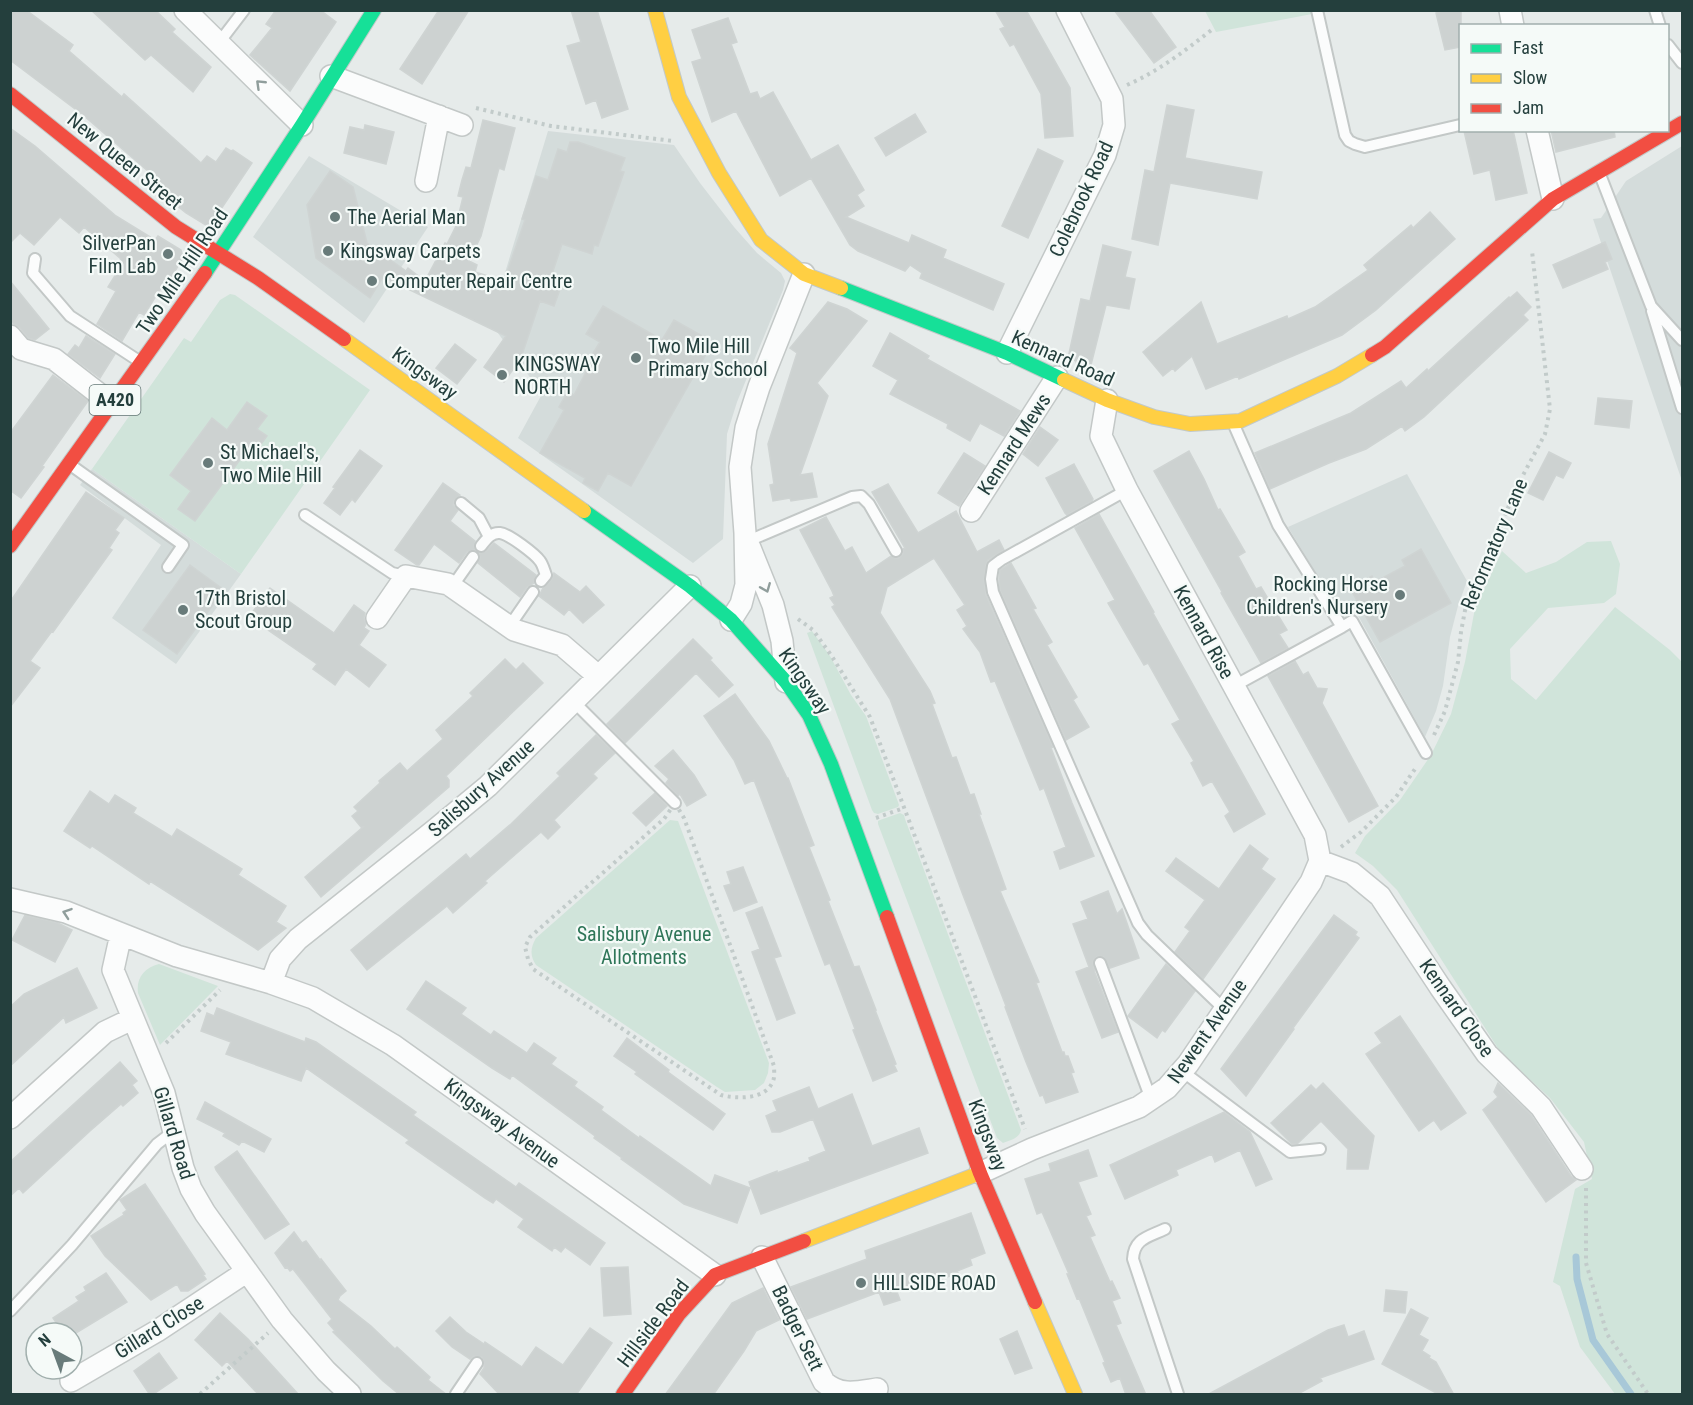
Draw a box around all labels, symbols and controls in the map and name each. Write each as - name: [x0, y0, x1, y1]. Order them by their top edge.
- legend: [1459, 24, 1669, 132]
- text: Fast: [1513, 37, 1544, 58]
- text: Slow: [1513, 67, 1548, 88]
- one-way arrow: [256, 80, 266, 91]
- text: Jam: [1513, 97, 1544, 118]
- street label: New Queen Street: [63, 107, 187, 215]
- street label: Colebrook Road: [1044, 137, 1118, 261]
- street label: Two Mile Hill Road: [131, 203, 233, 339]
- place label: The Aerial Man: [347, 205, 466, 229]
- marker: The Aerial Man: [328, 210, 342, 224]
- place label: SilverPan Film Lab: [82, 231, 156, 278]
- place label: Kingsway Carpets: [340, 239, 481, 263]
- marker: Kingsway Carpets: [321, 244, 335, 258]
- marker: SilverPan Film Lab: [161, 247, 175, 261]
- place label: Computer Repair Centre: [384, 269, 572, 293]
- marker: Computer Repair Centre: [365, 274, 379, 288]
- street label: Kennard Road: [1008, 325, 1118, 391]
- place label: Two Mile Hill Primary School: [648, 334, 768, 381]
- street label: Kingsway: [388, 341, 462, 405]
- marker: Two Mile Hill Primary School: [629, 351, 643, 365]
- place label: KINGSWAY NORTH: [514, 352, 601, 399]
- marker: KINGSWAY NORTH: [495, 368, 509, 382]
- road number: A420: [90, 385, 140, 415]
- street label: Kennard Mews: [972, 389, 1056, 499]
- place label: St Michael's, Two Mile Hill: [220, 440, 322, 487]
- marker: St Michael's, Two Mile Hill: [201, 456, 215, 470]
- street label: Reformatory Lane: [1456, 475, 1532, 613]
- place label: Rocking Horse Children's Nursery: [1246, 572, 1388, 619]
- one-way arrow: [759, 581, 771, 592]
- street label: Kennard Rise: [1169, 581, 1239, 683]
- place label: 17th Bristol Scout Group: [195, 586, 292, 633]
- marker: Rocking Horse Children's Nursery: [1393, 588, 1407, 602]
- marker: 17th Bristol Scout Group: [176, 603, 190, 617]
- street label: Kingsway: [774, 643, 836, 719]
- street label: Salisbury Avenue: [423, 734, 539, 842]
- one-way arrow: [62, 908, 72, 921]
- park label: Salisbury Avenue Allotments: [577, 922, 711, 969]
- street label: Kennard Close: [1415, 954, 1499, 1062]
- street label: Newent Avenue: [1162, 974, 1252, 1088]
- street label: Kingsway Avenue: [439, 1073, 565, 1173]
- street label: Gillard Road: [149, 1084, 199, 1182]
- street label: Kingsway: [963, 1096, 1013, 1174]
- place label: HILLSIDE ROAD: [873, 1271, 996, 1295]
- street label: Hillside Road: [612, 1274, 694, 1372]
- marker: HILLSIDE ROAD: [854, 1276, 868, 1290]
- street label: Badger Sett: [767, 1281, 829, 1375]
- street label: Gillard Close: [110, 1290, 208, 1364]
- north arrow: [24, 1321, 84, 1381]
- text: N: [35, 1330, 54, 1350]

